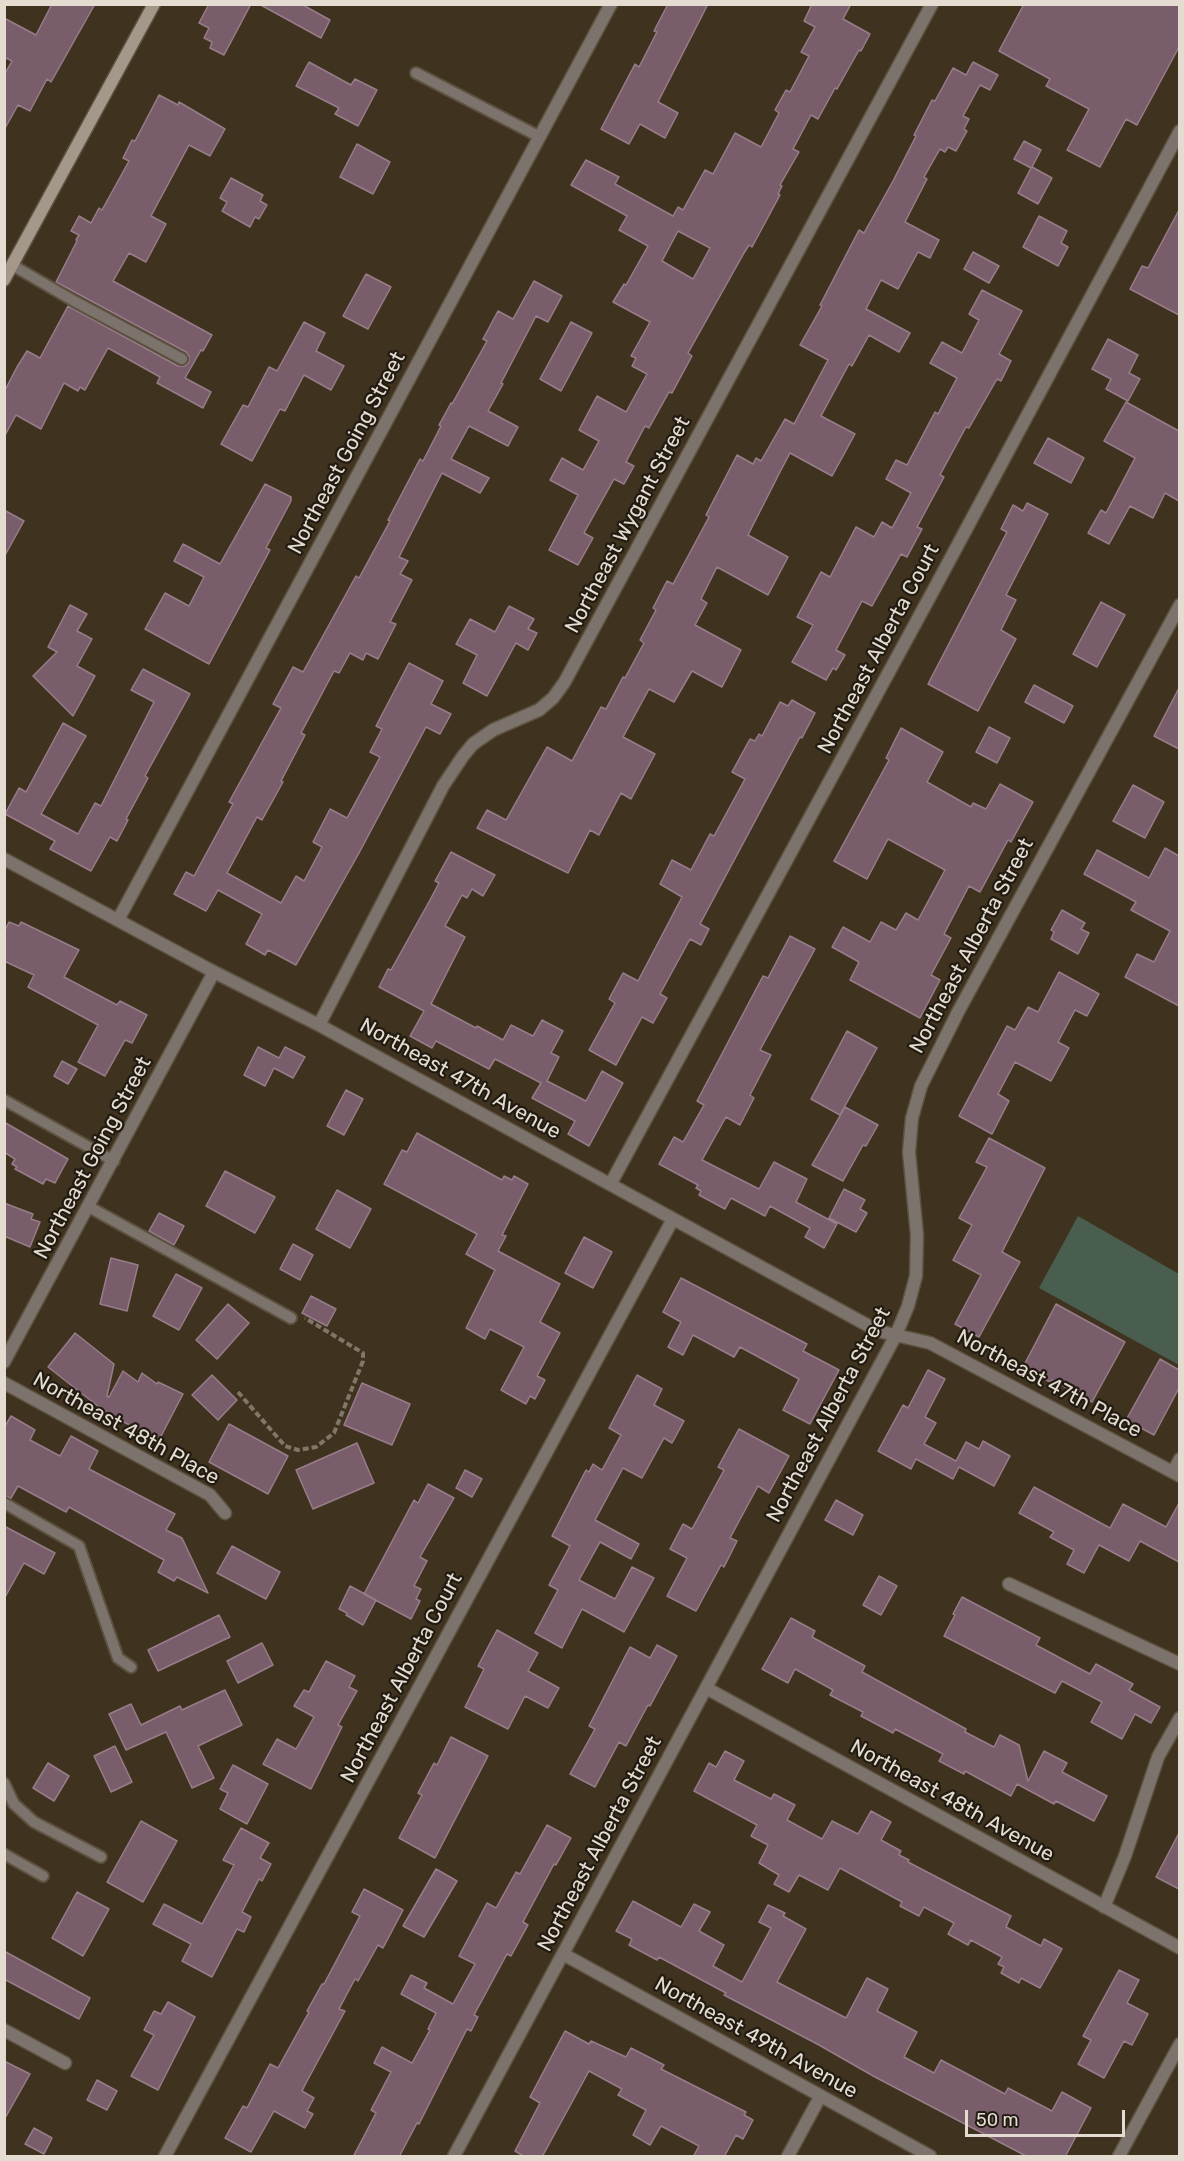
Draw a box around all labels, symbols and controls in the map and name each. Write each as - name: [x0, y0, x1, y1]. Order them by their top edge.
- street label: Northeast Going Street: [283, 347, 411, 559]
- street label: Northeast Wygant Street: [560, 412, 696, 638]
- street label: Northeast Alberta Court: [813, 540, 945, 758]
- street label: Northeast Alberta Street: [905, 834, 1039, 1058]
- street label: Northeast 47th Avenue: [355, 1013, 565, 1145]
- street label: Northeast Going Street: [29, 1052, 157, 1264]
- street label: Northeast Alberta Street: [762, 1303, 896, 1527]
- street label: Northeast 47th Place: [952, 1324, 1146, 1444]
- street label: Northeast 48th Place: [28, 1367, 224, 1491]
- street label: Northeast Alberta Court: [336, 1569, 468, 1787]
- street label: Northeast Alberta Street: [533, 1732, 667, 1956]
- street label: Northeast 48th Avenue: [846, 1734, 1058, 1868]
- street label: Northeast 49th Avenue: [650, 1972, 862, 2104]
- scale bar: [968, 2098, 1128, 2136]
- text: 50 m: [976, 2109, 1019, 2131]

